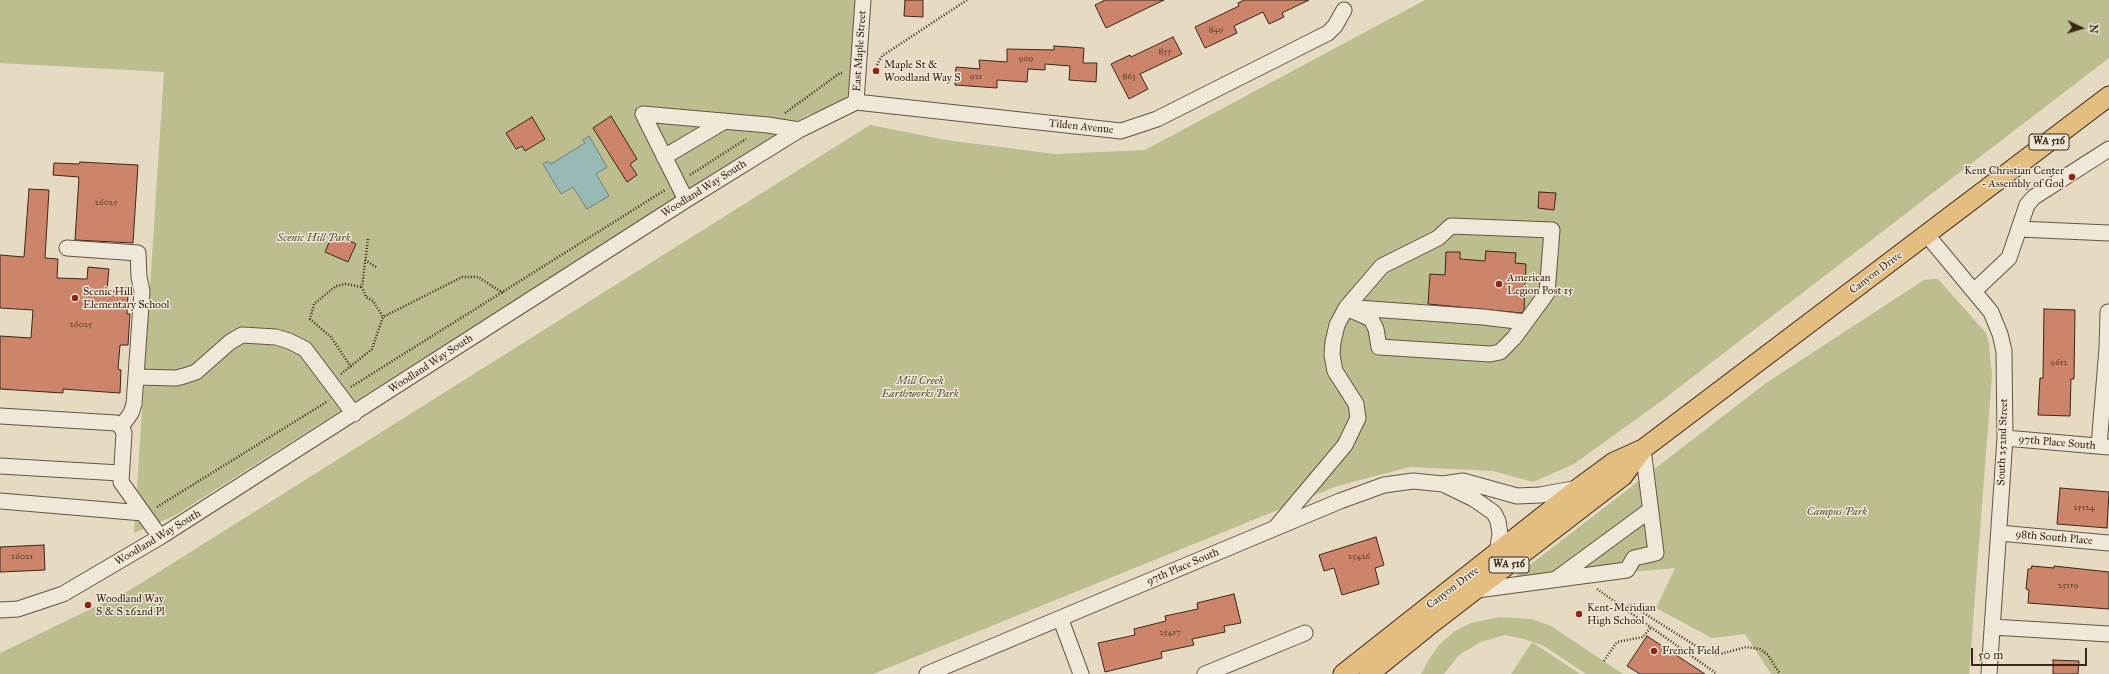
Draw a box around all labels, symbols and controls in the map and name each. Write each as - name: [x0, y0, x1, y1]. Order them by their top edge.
- north arrow: [2061, 8, 2101, 48]
- street label: East Maple Street: [851, 10, 869, 92]
- text: N: [2087, 24, 2100, 34]
- house number: 849: [1209, 25, 1223, 35]
- house number: 855: [1158, 47, 1172, 57]
- house number: 909: [1019, 54, 1033, 64]
- place label: Maple St & Woodland Way S: [884, 58, 961, 84]
- marker: Maple St & Woodland Way S: [871, 66, 881, 76]
- house number: 921: [970, 72, 982, 82]
- house number: 863: [1123, 72, 1135, 82]
- street label: Tilden Avenue: [1048, 117, 1114, 137]
- road number: WA 516: [2029, 134, 2069, 150]
- street label: Woodland Way South: [659, 157, 749, 221]
- place label: Kent Christian Center - Assembly of God: [1964, 164, 2064, 190]
- marker: Kent Christian Center - Assembly of God: [2067, 172, 2077, 182]
- house number: 26025: [95, 198, 117, 208]
- park label: Scenic Hill Park: [277, 231, 351, 245]
- street label: Canyon Drive: [1847, 249, 1905, 297]
- place label: American Legion Post 15: [1507, 271, 1573, 297]
- marker: American Legion Post 15: [1494, 279, 1504, 289]
- place label: Scenic Hill Elementary School: [83, 285, 170, 311]
- marker: Scenic Hill Elementary School: [70, 293, 80, 303]
- house number: 26025: [70, 320, 92, 330]
- street label: Woodland Way South: [386, 332, 476, 396]
- house number: 9612: [2050, 358, 2068, 368]
- park label: Mill Creek Earthworks Park: [881, 374, 959, 400]
- street label: South 252nd Street: [1995, 398, 2011, 486]
- street label: 97th Place South: [2018, 433, 2096, 453]
- house number: 25124: [2073, 503, 2095, 513]
- park label: Campus Park: [1807, 505, 1867, 519]
- street label: Woodland Way South: [113, 507, 203, 569]
- street label: 98th South Place: [2015, 528, 2093, 548]
- street label: 97th Place South: [1145, 546, 1221, 588]
- house number: 26021: [11, 552, 33, 562]
- house number: 25426: [1348, 552, 1370, 562]
- road number: WA 516: [1489, 557, 1529, 573]
- street label: Canyon Drive: [1424, 564, 1482, 612]
- house number: 25119: [2058, 581, 2078, 591]
- place label: Woodland Way S & S 262nd Pl: [96, 592, 165, 618]
- marker: Woodland Way S & S 262nd Pl: [83, 600, 93, 610]
- place label: Kent-Meridian High School: [1587, 601, 1656, 627]
- marker: Kent-Meridian High School: [1574, 609, 1584, 619]
- house number: 25417: [1159, 628, 1181, 638]
- scale bar: [1973, 640, 2089, 666]
- place label: French Field: [1662, 644, 1720, 658]
- marker: French Field: [1649, 646, 1659, 656]
- text: 50 m: [1978, 648, 2003, 662]

